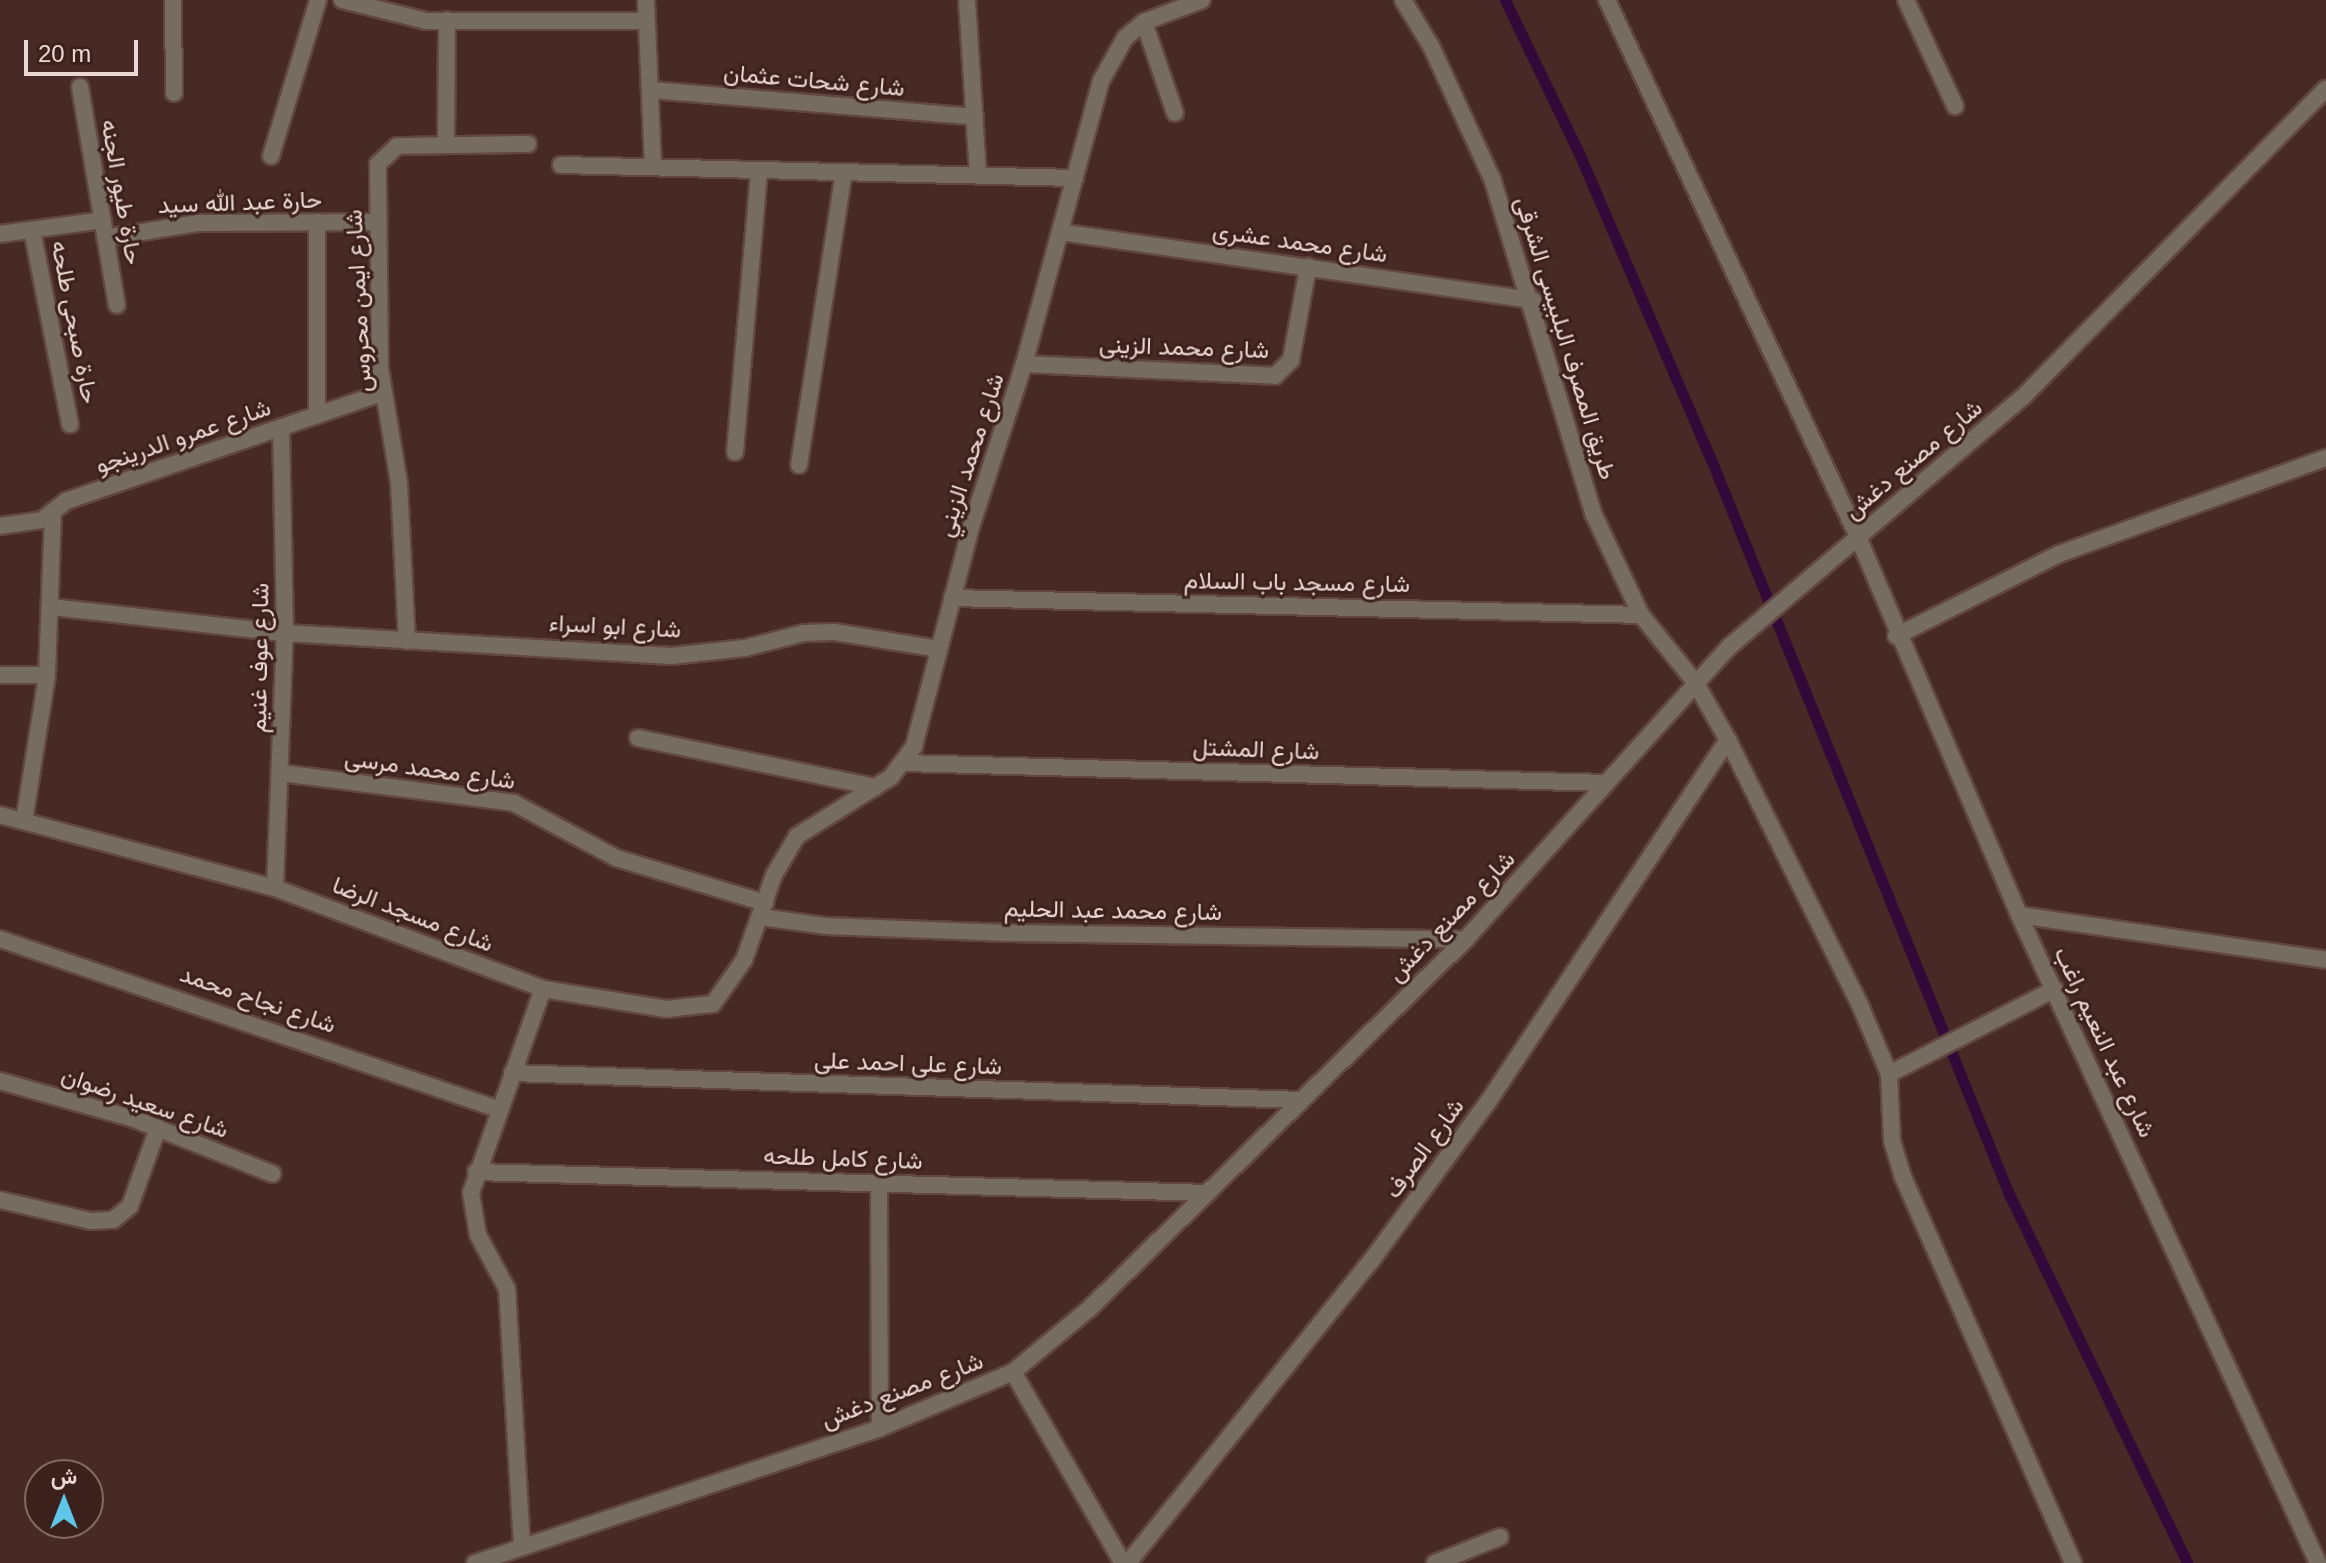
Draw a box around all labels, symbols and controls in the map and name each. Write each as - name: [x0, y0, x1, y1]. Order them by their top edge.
- scale bar: [28, 24, 142, 74]
- text: 20 m: [38, 40, 91, 67]
- street label: شارع شحات عثمان: [722, 58, 906, 102]
- street label: حارة طيور الجنه: [95, 117, 149, 267]
- street label: حارة عبد الله سيد: [158, 185, 322, 219]
- street label: طريق المصرف البلبيسى الشرقى: [1509, 193, 1623, 483]
- street label: شارع ايمن محروس: [339, 209, 377, 393]
- street label: شارع محمد عشرى: [1211, 215, 1389, 269]
- street label: حارة صبحى طلحه: [45, 238, 105, 406]
- street label: شارع محمد الزينى: [1098, 330, 1270, 364]
- street label: شارع محمد الزيني: [930, 370, 1010, 540]
- street label: شارع عمرو الدرينجو: [92, 393, 274, 479]
- street label: شارع مصنع دغش: [1838, 393, 1988, 525]
- street label: شارع مسجد باب السلام: [1184, 566, 1410, 598]
- street label: شارع عوف غنيم: [243, 583, 275, 733]
- street label: شارع ابو اسراء: [548, 608, 682, 644]
- street label: شارع المشتل: [1192, 732, 1320, 766]
- street label: شارع محمد مرسى: [343, 743, 517, 795]
- street label: شارع مصنع دغش: [1381, 844, 1521, 988]
- street label: شارع مسجد الرضا: [328, 870, 498, 958]
- street label: شارع محمد عبد الحليم: [1004, 894, 1222, 926]
- street label: شارع عبد النعيم راغب: [2048, 942, 2162, 1142]
- street label: شارع نجاح محمد: [176, 959, 340, 1039]
- street label: شارع على احمد على: [814, 1045, 1002, 1081]
- street label: شارع سعيد رضوان: [58, 1060, 232, 1144]
- street label: شارع الصرف: [1378, 1092, 1470, 1204]
- street label: شارع كامل طلحه: [763, 1141, 923, 1175]
- street label: شارع مصنع دغش: [817, 1346, 987, 1434]
- north arrow: [24, 1459, 104, 1539]
- text: ش: [51, 1464, 77, 1489]

